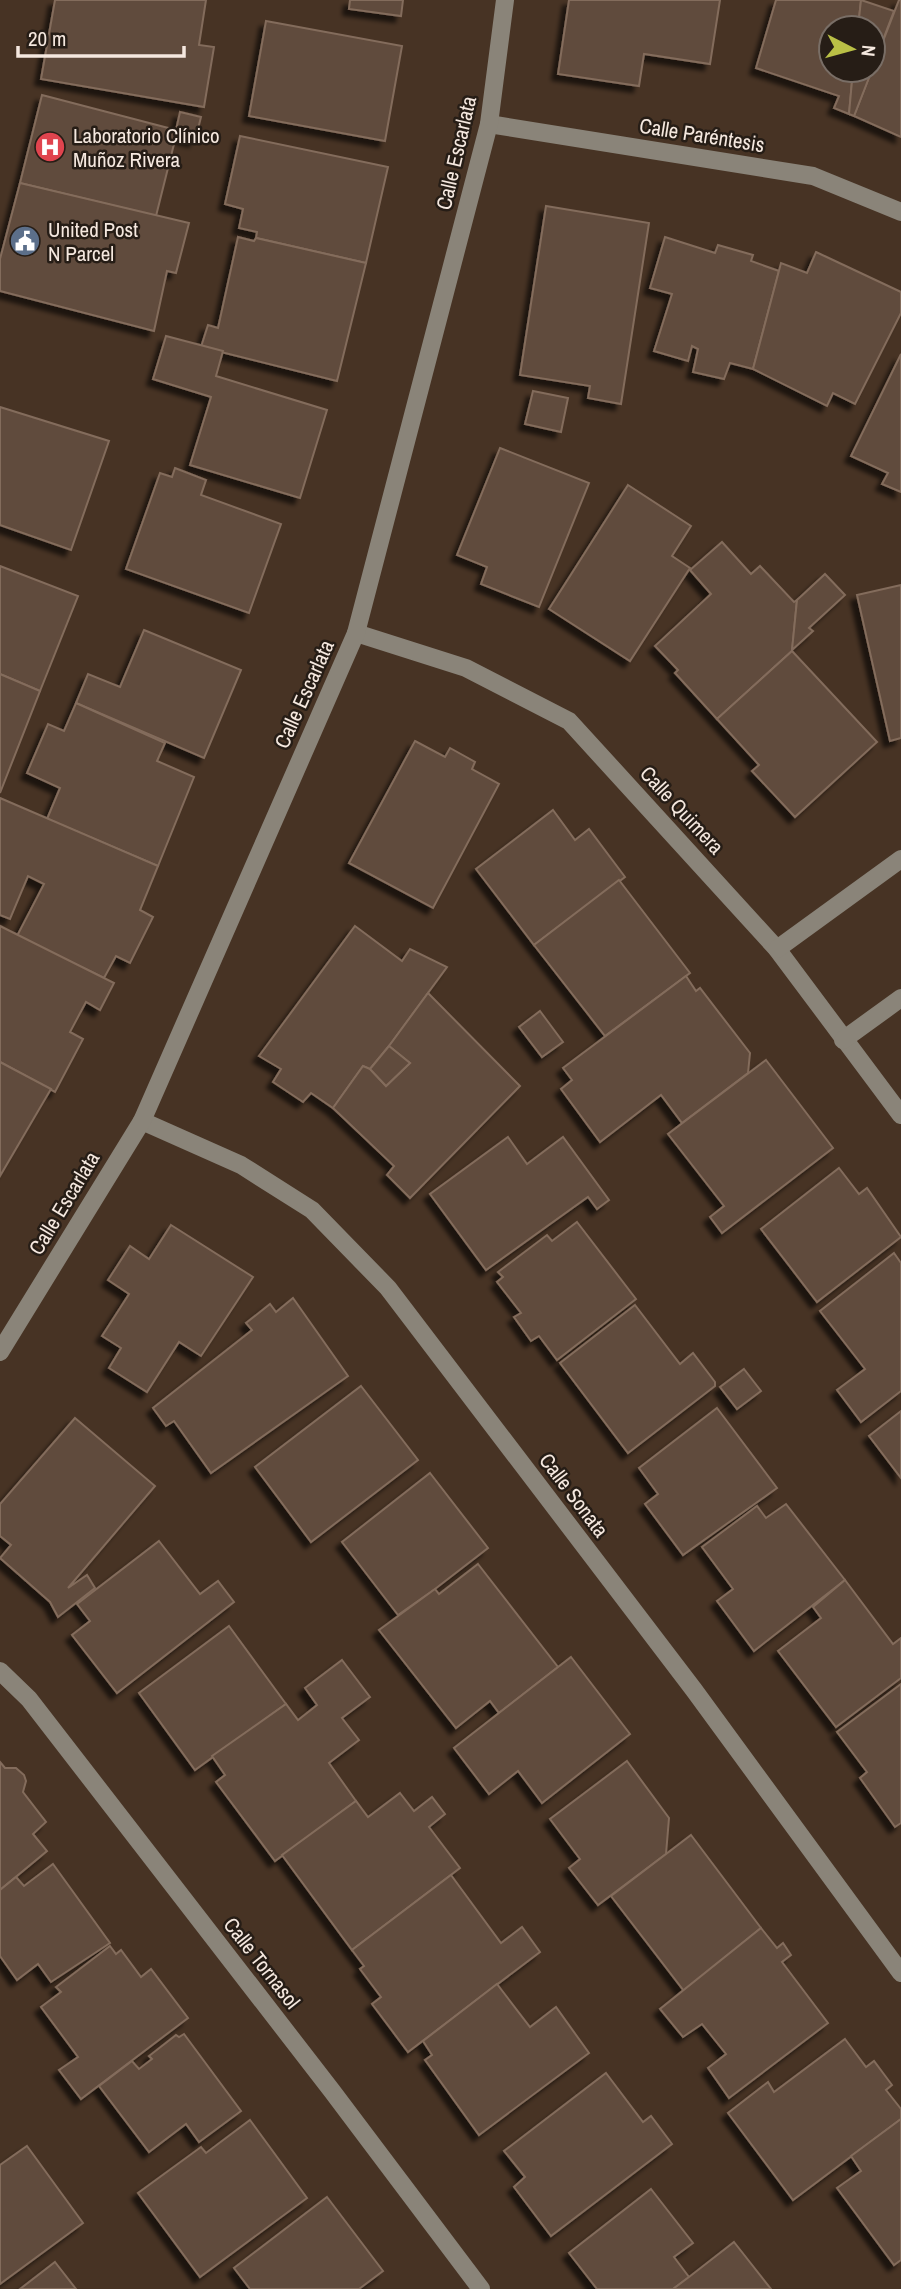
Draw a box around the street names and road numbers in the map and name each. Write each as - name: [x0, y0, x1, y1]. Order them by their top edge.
- street label: Calle Escarlata: [429, 93, 483, 213]
- street label: Calle Paréntesis: [637, 111, 767, 159]
- street label: Calle Escarlata: [267, 635, 341, 753]
- street label: Calle Quimera: [634, 760, 731, 861]
- street label: Calle Escarlata: [22, 1146, 106, 1260]
- street label: Calle Sonata: [533, 1447, 615, 1543]
- street label: Calle Tornasol: [217, 1911, 307, 2015]

